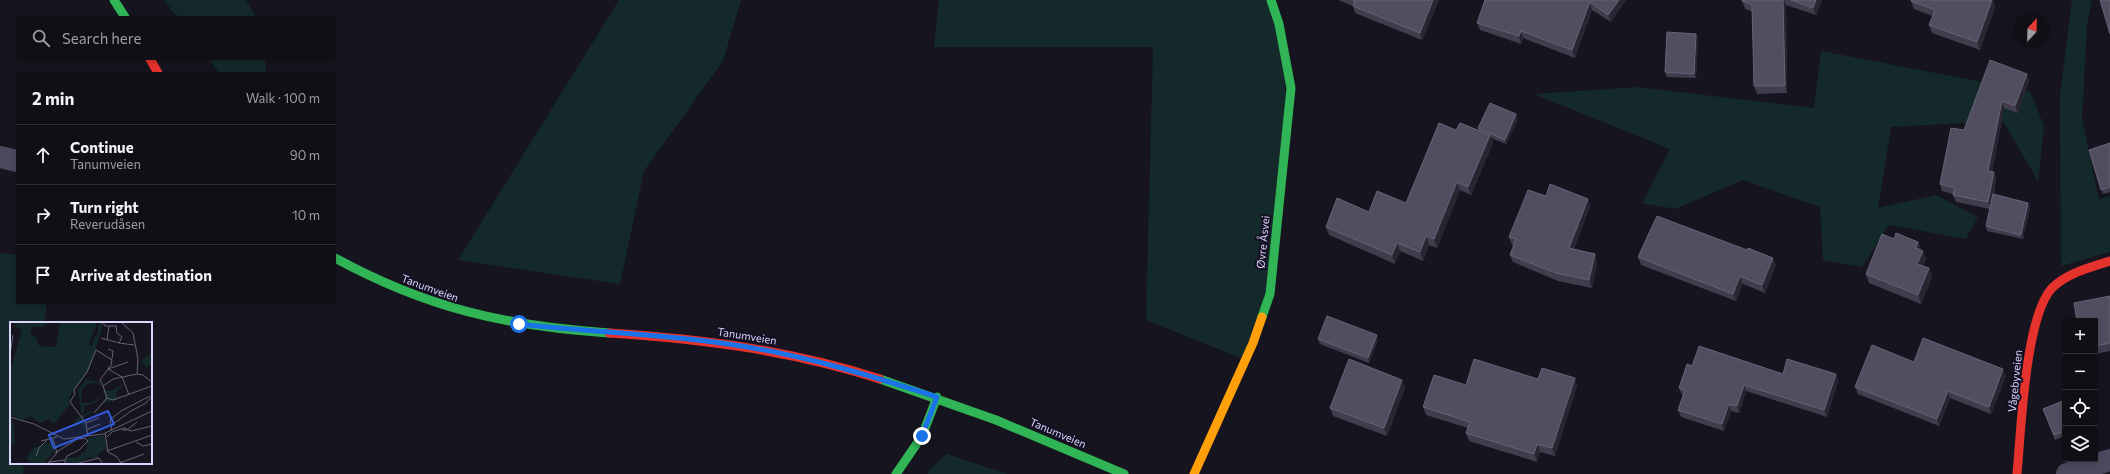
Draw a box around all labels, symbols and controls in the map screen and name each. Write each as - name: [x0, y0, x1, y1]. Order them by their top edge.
- north arrow: [2014, 12, 2050, 48]
- search box: [16, 16, 336, 60]
- icon: search: [30, 27, 52, 49]
- text: Search here: [62, 29, 141, 47]
- text: 2 min: [32, 88, 74, 109]
- text: Walk · 100 m: [246, 90, 320, 106]
- text: Continue: [70, 138, 134, 156]
- icon: ahead: [32, 144, 54, 166]
- text: 90 m: [290, 147, 320, 163]
- text: Tanumveien: [70, 156, 141, 172]
- text: Turn right: [70, 198, 139, 216]
- icon: right: [32, 204, 54, 226]
- text: 10 m: [292, 207, 320, 223]
- street label: Øvre Åsvei: [1252, 214, 1272, 269]
- text: Reverudåsen: [70, 216, 145, 232]
- icon: arrive: [32, 264, 54, 286]
- text: Arrive at destination: [70, 266, 212, 284]
- street label: Tanumveien: [400, 271, 461, 304]
- route start: [510, 315, 528, 333]
- map controls: [2062, 318, 2098, 462]
- button: +: [2062, 318, 2098, 354]
- inset map: [10, 322, 152, 464]
- street label: Tanumveien: [716, 324, 778, 347]
- street label: Vågebyveien: [2005, 349, 2024, 413]
- button: −: [2062, 354, 2098, 390]
- button: locate: [2062, 390, 2098, 426]
- street label: Tanumveien: [1028, 415, 1088, 450]
- button: layers: [2062, 426, 2098, 462]
- route end: [913, 427, 931, 445]

